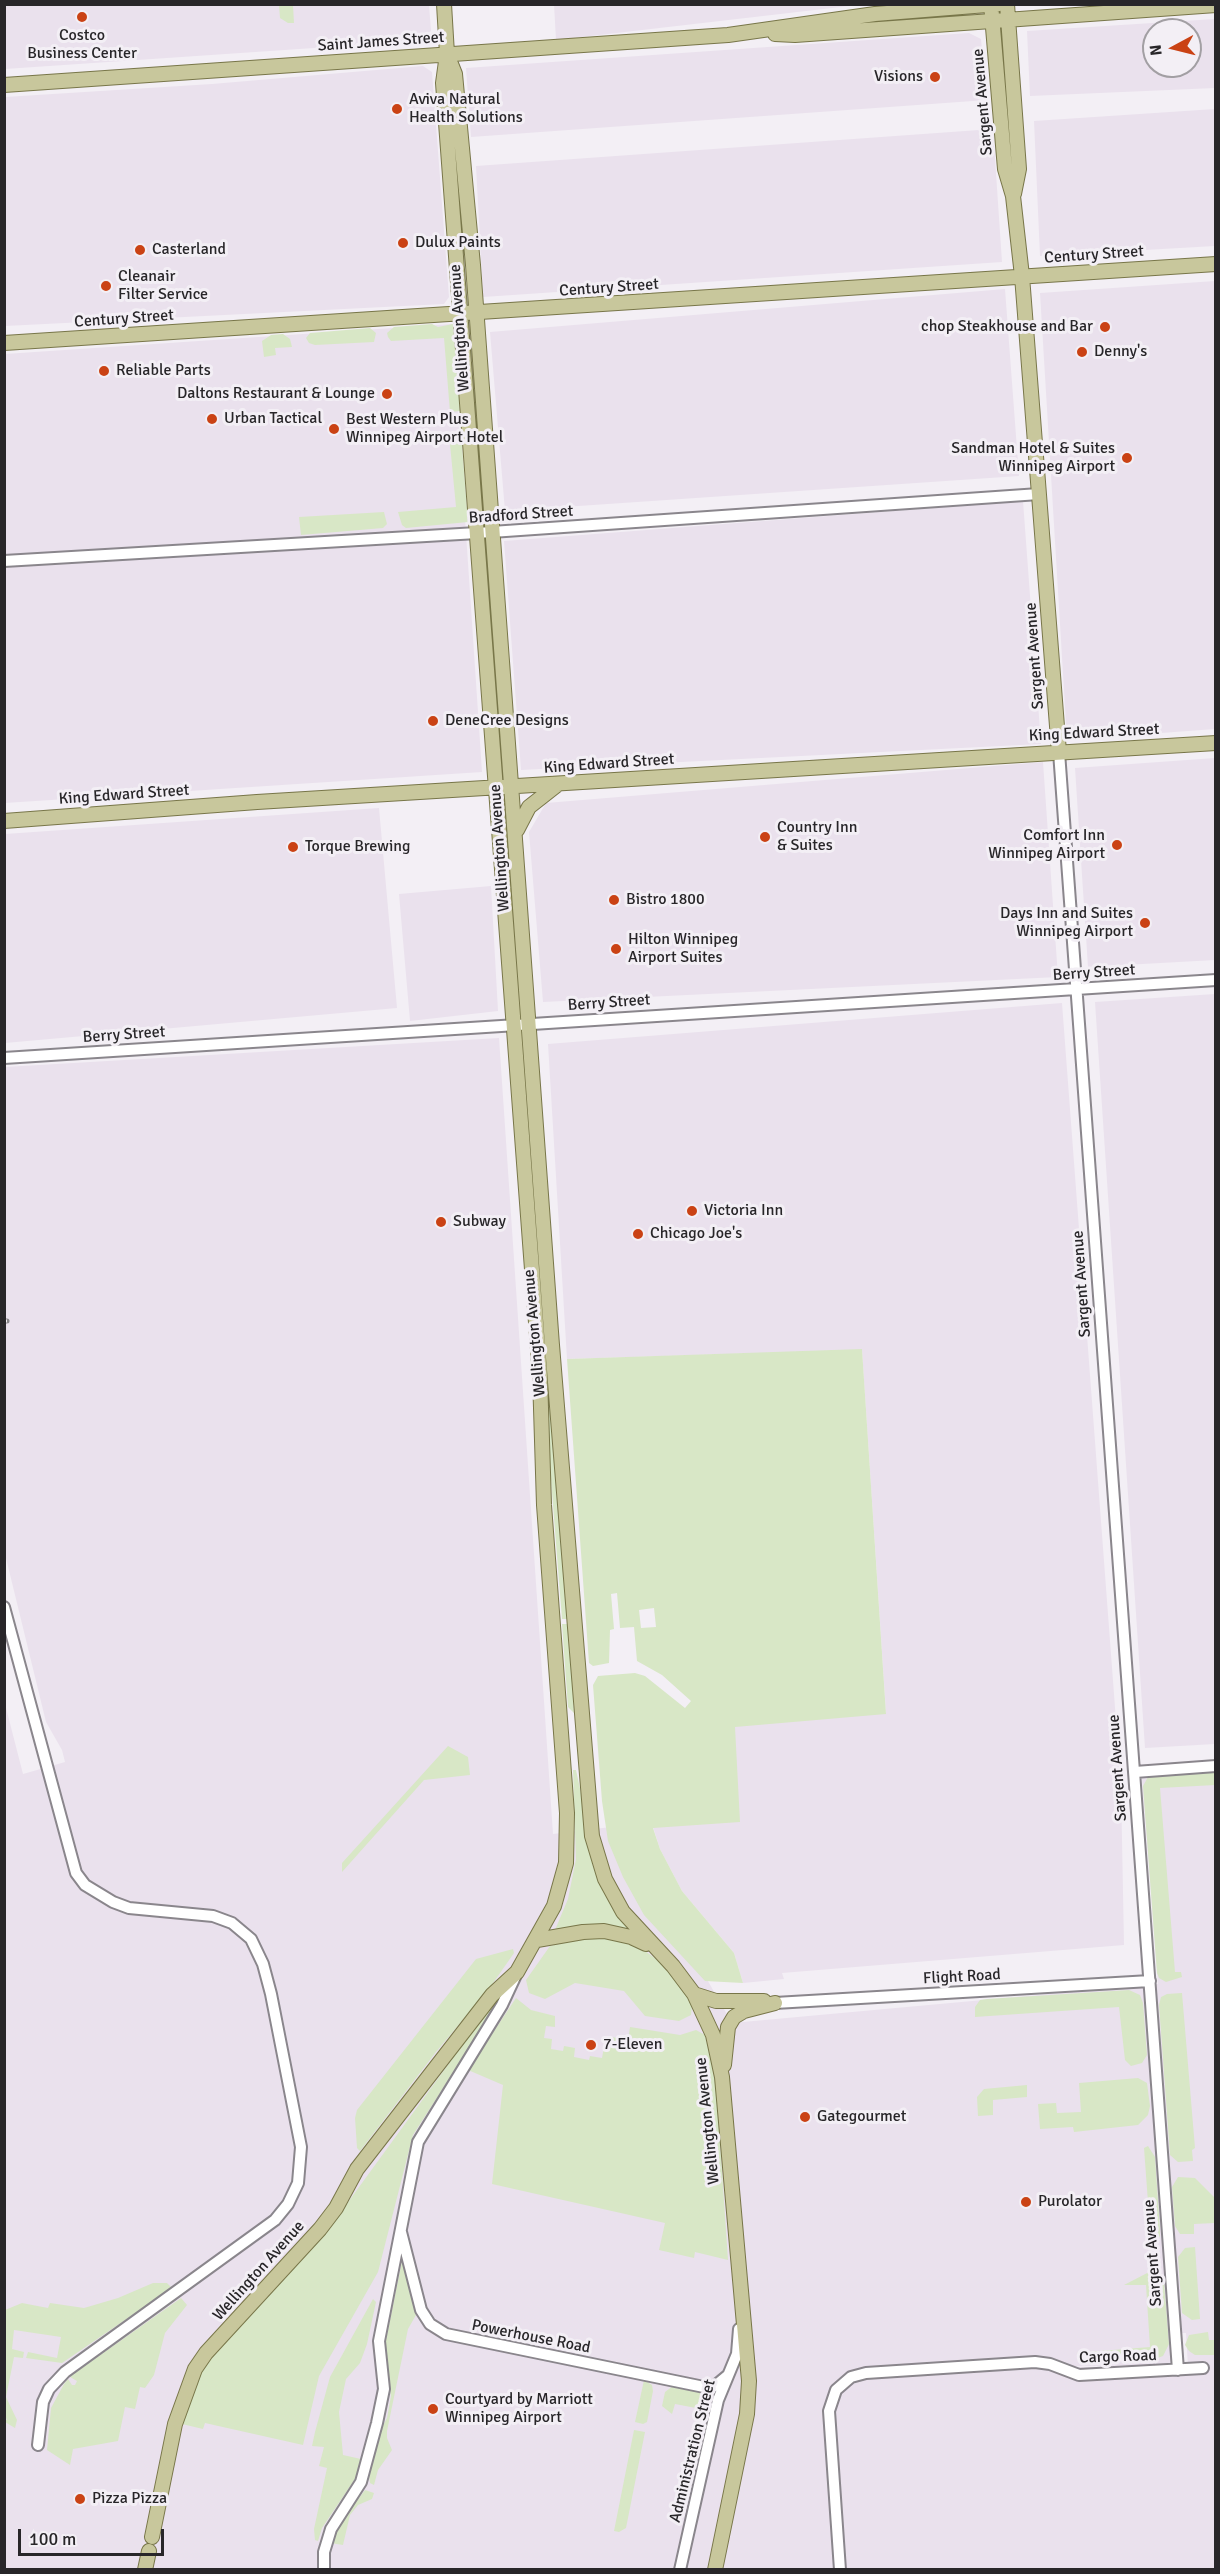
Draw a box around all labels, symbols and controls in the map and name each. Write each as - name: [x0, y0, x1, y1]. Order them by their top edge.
- marker: Costco Business Center: [75, 10, 89, 24]
- north arrow: [1142, 18, 1202, 78]
- place label: Costco Business Center: [27, 26, 137, 64]
- street label: Saint James Street: [317, 28, 445, 56]
- text: N: [1146, 43, 1167, 57]
- street label: Sargent Avenue: [969, 48, 997, 156]
- place label: Visions: [874, 67, 923, 87]
- marker: Visions: [928, 70, 942, 84]
- place label: Aviva Natural Health Solutions: [409, 90, 523, 128]
- marker: Aviva Natural Health Solutions: [390, 102, 404, 116]
- place label: Dulux Paints: [415, 233, 501, 253]
- marker: Dulux Paints: [396, 236, 410, 250]
- place label: Casterland: [152, 240, 226, 260]
- street label: Century Street: [1044, 242, 1144, 268]
- marker: Casterland: [133, 243, 147, 257]
- street label: Wellington Avenue: [446, 264, 474, 392]
- place label: Cleanair Filter Service: [118, 267, 208, 305]
- street label: Century Street: [559, 275, 659, 301]
- marker: Cleanair Filter Service: [99, 279, 113, 293]
- street label: Century Street: [74, 306, 174, 332]
- place label: chop Steakhouse and Bar: [921, 317, 1093, 337]
- marker: chop Steakhouse and Bar: [1098, 320, 1112, 334]
- place label: Denny's: [1094, 342, 1147, 362]
- marker: Denny's: [1075, 345, 1089, 359]
- place label: Reliable Parts: [116, 361, 211, 381]
- marker: Reliable Parts: [97, 364, 111, 378]
- place label: Daltons Restaurant & Lounge: [177, 384, 375, 404]
- marker: Daltons Restaurant & Lounge: [380, 387, 394, 401]
- place label: Urban Tactical: [224, 409, 322, 429]
- place label: Best Western Plus Winnipeg Airport Hotel: [346, 410, 503, 448]
- marker: Urban Tactical: [205, 412, 219, 426]
- marker: Best Western Plus Winnipeg Airport Hotel: [327, 422, 341, 436]
- place label: Sandman Hotel & Suites Winnipeg Airport: [951, 439, 1115, 477]
- marker: Sandman Hotel & Suites Winnipeg Airport: [1120, 451, 1134, 465]
- street label: Bradford Street: [468, 502, 574, 528]
- street label: Sargent Avenue: [1022, 602, 1048, 710]
- place label: DeneCree Designs: [445, 711, 569, 731]
- marker: DeneCree Designs: [426, 714, 440, 728]
- street label: King Edward Street: [1028, 720, 1160, 746]
- street label: King Edward Street: [543, 750, 675, 778]
- street label: King Edward Street: [58, 781, 190, 809]
- street label: Wellington Avenue: [486, 784, 514, 912]
- place label: Country Inn & Suites: [777, 818, 857, 856]
- place label: Comfort Inn Winnipeg Airport: [988, 826, 1105, 864]
- marker: Country Inn & Suites: [758, 830, 772, 844]
- place label: Torque Brewing: [305, 837, 410, 857]
- marker: Comfort Inn Winnipeg Airport: [1110, 838, 1124, 852]
- marker: Torque Brewing: [286, 840, 300, 854]
- place label: Bistro 1800: [626, 890, 705, 910]
- marker: Bistro 1800: [607, 893, 621, 907]
- place label: Days Inn and Suites Winnipeg Airport: [1000, 904, 1133, 942]
- marker: Days Inn and Suites Winnipeg Airport: [1138, 916, 1152, 930]
- place label: Hilton Winnipeg Airport Suites: [628, 930, 738, 968]
- marker: Hilton Winnipeg Airport Suites: [609, 942, 623, 956]
- street label: Berry Street: [1052, 961, 1136, 985]
- street label: Berry Street: [567, 991, 651, 1015]
- street label: Berry Street: [82, 1023, 166, 1047]
- place label: Victoria Inn: [704, 1201, 783, 1221]
- marker: Victoria Inn: [685, 1204, 699, 1218]
- place label: Subway: [453, 1212, 506, 1232]
- marker: Subway: [434, 1215, 448, 1229]
- place label: Chicago Joe's: [650, 1224, 742, 1244]
- marker: Chicago Joe's: [631, 1227, 645, 1241]
- street label: Sargent Avenue: [1069, 1230, 1095, 1338]
- street label: Wellington Avenue: [520, 1269, 550, 1397]
- street label: Sargent Avenue: [1105, 1714, 1131, 1822]
- street label: Flight Road: [923, 1965, 1001, 1989]
- place label: 7-Eleven: [603, 2035, 662, 2055]
- marker: 7-Eleven: [584, 2038, 598, 2052]
- street label: Wellington Avenue: [692, 2056, 724, 2186]
- place label: Gategourmet: [817, 2107, 906, 2127]
- marker: Gategourmet: [798, 2110, 812, 2124]
- place label: Purolator: [1038, 2192, 1102, 2212]
- marker: Purolator: [1019, 2195, 1033, 2209]
- street label: Sargent Avenue: [1140, 2199, 1166, 2307]
- street label: Wellington Avenue: [209, 2217, 309, 2325]
- street label: Powerhouse Road: [470, 2316, 592, 2358]
- street label: Cargo Road: [1079, 2346, 1157, 2368]
- street label: Administration Street: [666, 2377, 720, 2525]
- place label: Courtyard by Marriott Winnipeg Airport: [445, 2390, 593, 2428]
- marker: Courtyard by Marriott Winnipeg Airport: [426, 2402, 440, 2416]
- place label: Pizza Pizza: [92, 2489, 167, 2509]
- marker: Pizza Pizza: [73, 2492, 87, 2506]
- scale bar: [21, 2517, 166, 2555]
- text: 100 m: [29, 2528, 76, 2550]

